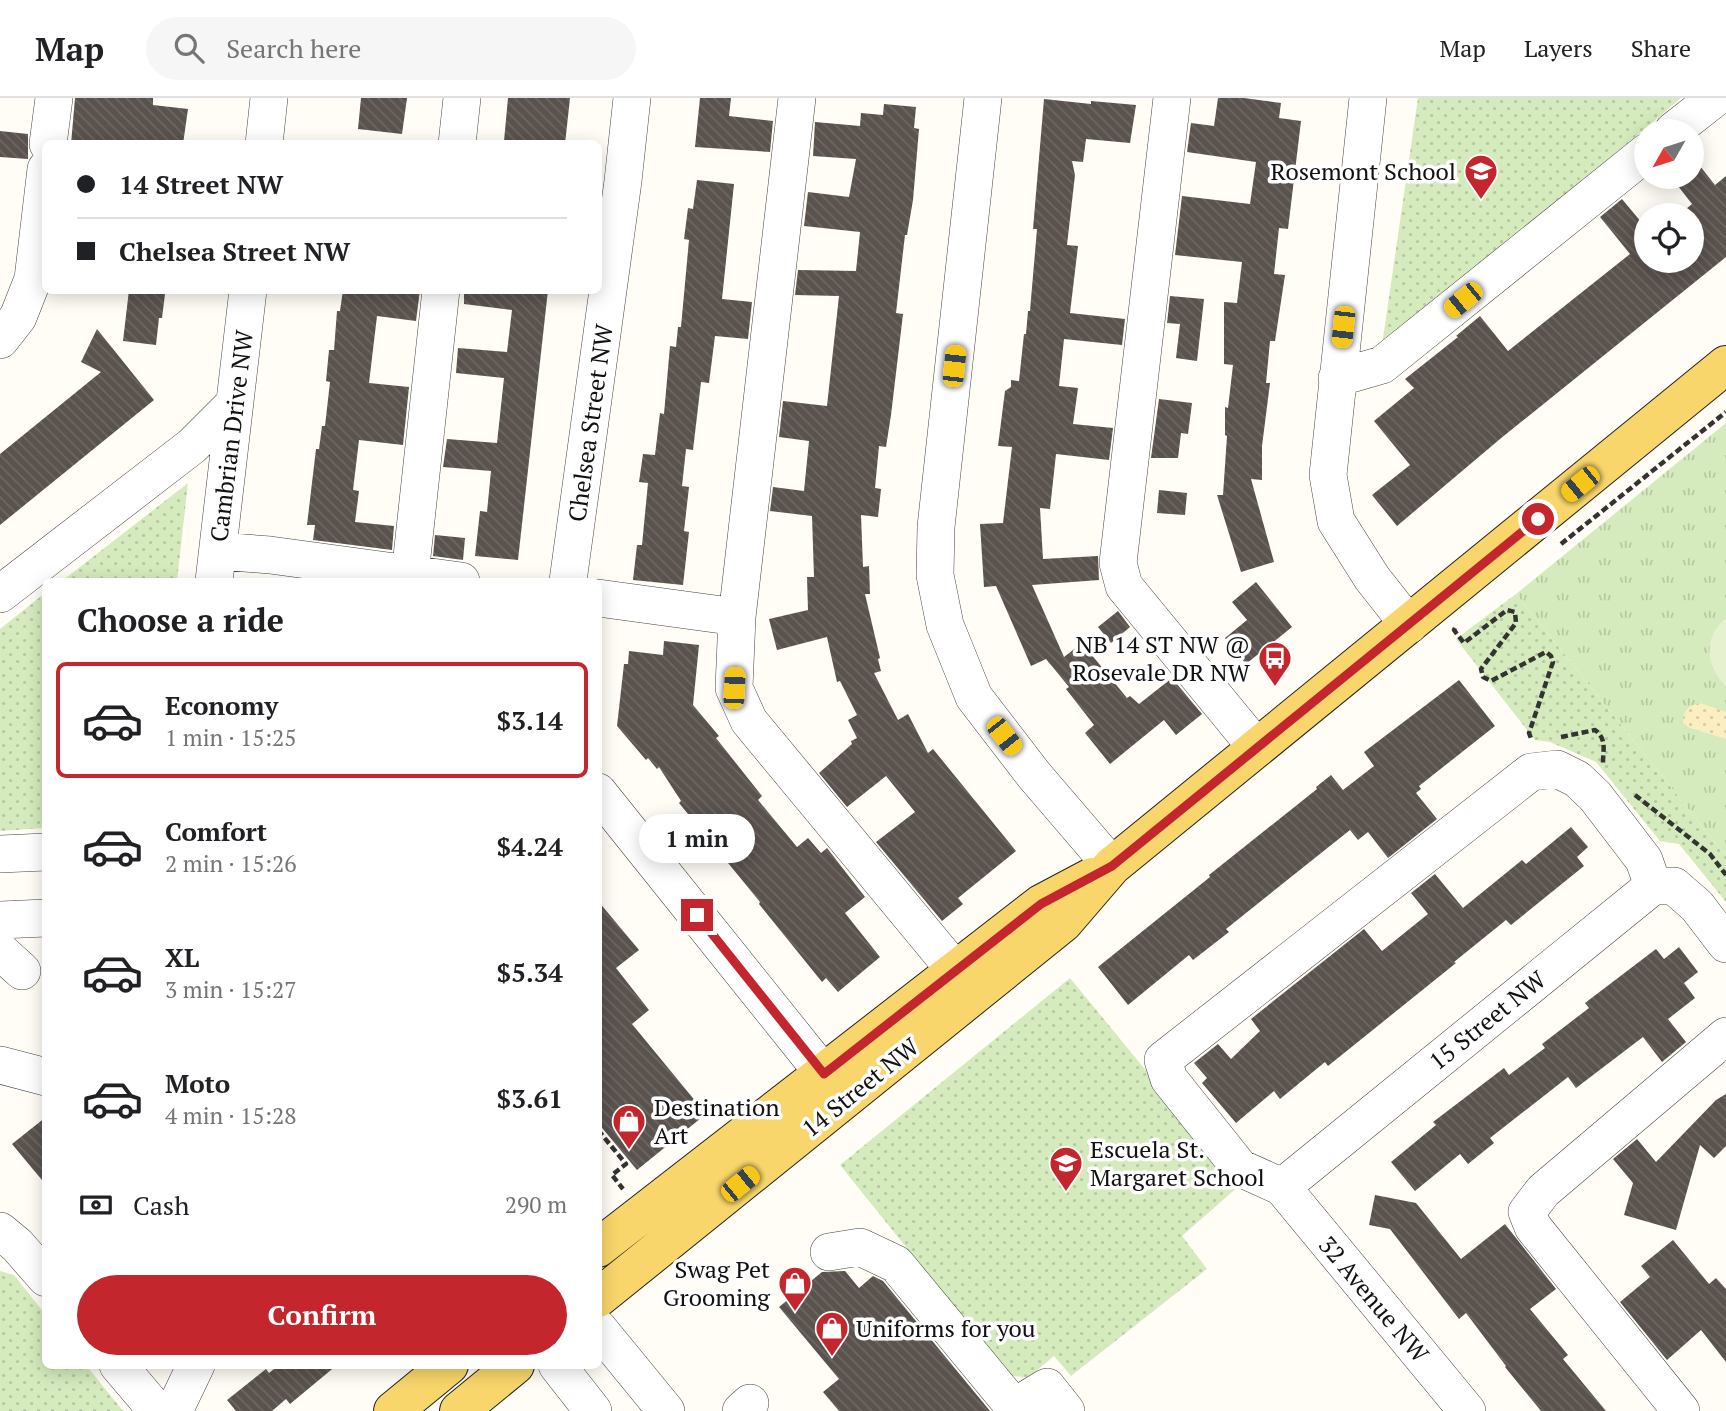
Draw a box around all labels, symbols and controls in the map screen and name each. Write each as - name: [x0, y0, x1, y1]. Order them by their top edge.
- search box: [146, 17, 636, 80]
- text: Map: [35, 27, 104, 70]
- icon: search: [170, 29, 208, 67]
- text: Search here: [226, 31, 361, 65]
- text: Map: [1439, 32, 1486, 64]
- text: Layers: [1524, 32, 1593, 64]
- text: Share: [1631, 32, 1691, 64]
- north arrow: [1634, 119, 1704, 189]
- map controls: [1634, 119, 1704, 273]
- school or university icon: Rosemont School: [1462, 152, 1500, 201]
- place label: Rosemont School: [1271, 155, 1456, 187]
- text: 14 Street NW: [119, 167, 283, 201]
- button: locate: [1634, 203, 1704, 273]
- text: Chelsea Street NW: [119, 234, 350, 268]
- car: [1441, 279, 1486, 321]
- car: [1331, 305, 1356, 349]
- street label: Chelsea Street NW: [560, 322, 620, 524]
- street label: Cambrian Drive NW: [202, 328, 260, 544]
- car: [942, 344, 967, 388]
- car: [1558, 463, 1603, 505]
- route start: [1522, 503, 1554, 535]
- text: Choose a ride: [77, 599, 284, 641]
- place label: NB 14 ST NW @ Rosevale DR NW: [1072, 628, 1251, 688]
- bus stop icon: NB 14 ST NW @ Rosevale DR NW: [1256, 639, 1294, 688]
- car: [723, 666, 746, 710]
- text: Economy: [165, 688, 278, 722]
- icon: car: [81, 689, 144, 752]
- text: $3.14: [497, 703, 563, 737]
- car: [983, 713, 1026, 759]
- text: 1 min · 15:25: [165, 722, 297, 753]
- text: Comfort: [165, 814, 267, 848]
- callout: 1 min: [639, 814, 755, 862]
- icon: car: [81, 815, 144, 878]
- text: 1 min: [666, 823, 728, 854]
- text: $4.24: [497, 829, 563, 863]
- text: 2 min · 15:26: [165, 848, 297, 879]
- route end: [681, 899, 713, 931]
- text: XL: [165, 940, 199, 974]
- icon: car: [81, 941, 144, 1004]
- text: $5.34: [497, 955, 563, 989]
- street label: 15 Street NW: [1422, 963, 1552, 1077]
- text: 3 min · 15:27: [165, 974, 297, 1005]
- street label: 14 Street NW: [795, 1030, 925, 1144]
- text: Moto: [165, 1066, 230, 1100]
- icon: car: [81, 1067, 144, 1130]
- text: $3.61: [497, 1081, 563, 1115]
- place label: Destination Art: [654, 1091, 780, 1151]
- text: 4 min · 15:28: [165, 1100, 297, 1131]
- shop icon: Destination Art: [610, 1102, 648, 1151]
- place label: Escuela St. Margaret School: [1090, 1133, 1265, 1193]
- school or university icon: Escuela St. Margaret School: [1047, 1144, 1085, 1193]
- car: [718, 1163, 763, 1205]
- icon: cash: [77, 1186, 115, 1224]
- text: Cash: [133, 1188, 189, 1222]
- text: 290 m: [505, 1189, 567, 1220]
- street label: 32 Avenue NW: [1312, 1229, 1437, 1369]
- place label: Swag Pet Grooming: [663, 1253, 770, 1313]
- shop icon: Swag Pet Grooming: [776, 1264, 814, 1313]
- button: Confirm: [77, 1275, 567, 1355]
- shop icon: Uniforms for you: [813, 1309, 851, 1358]
- place label: Uniforms for you: [856, 1312, 1036, 1344]

